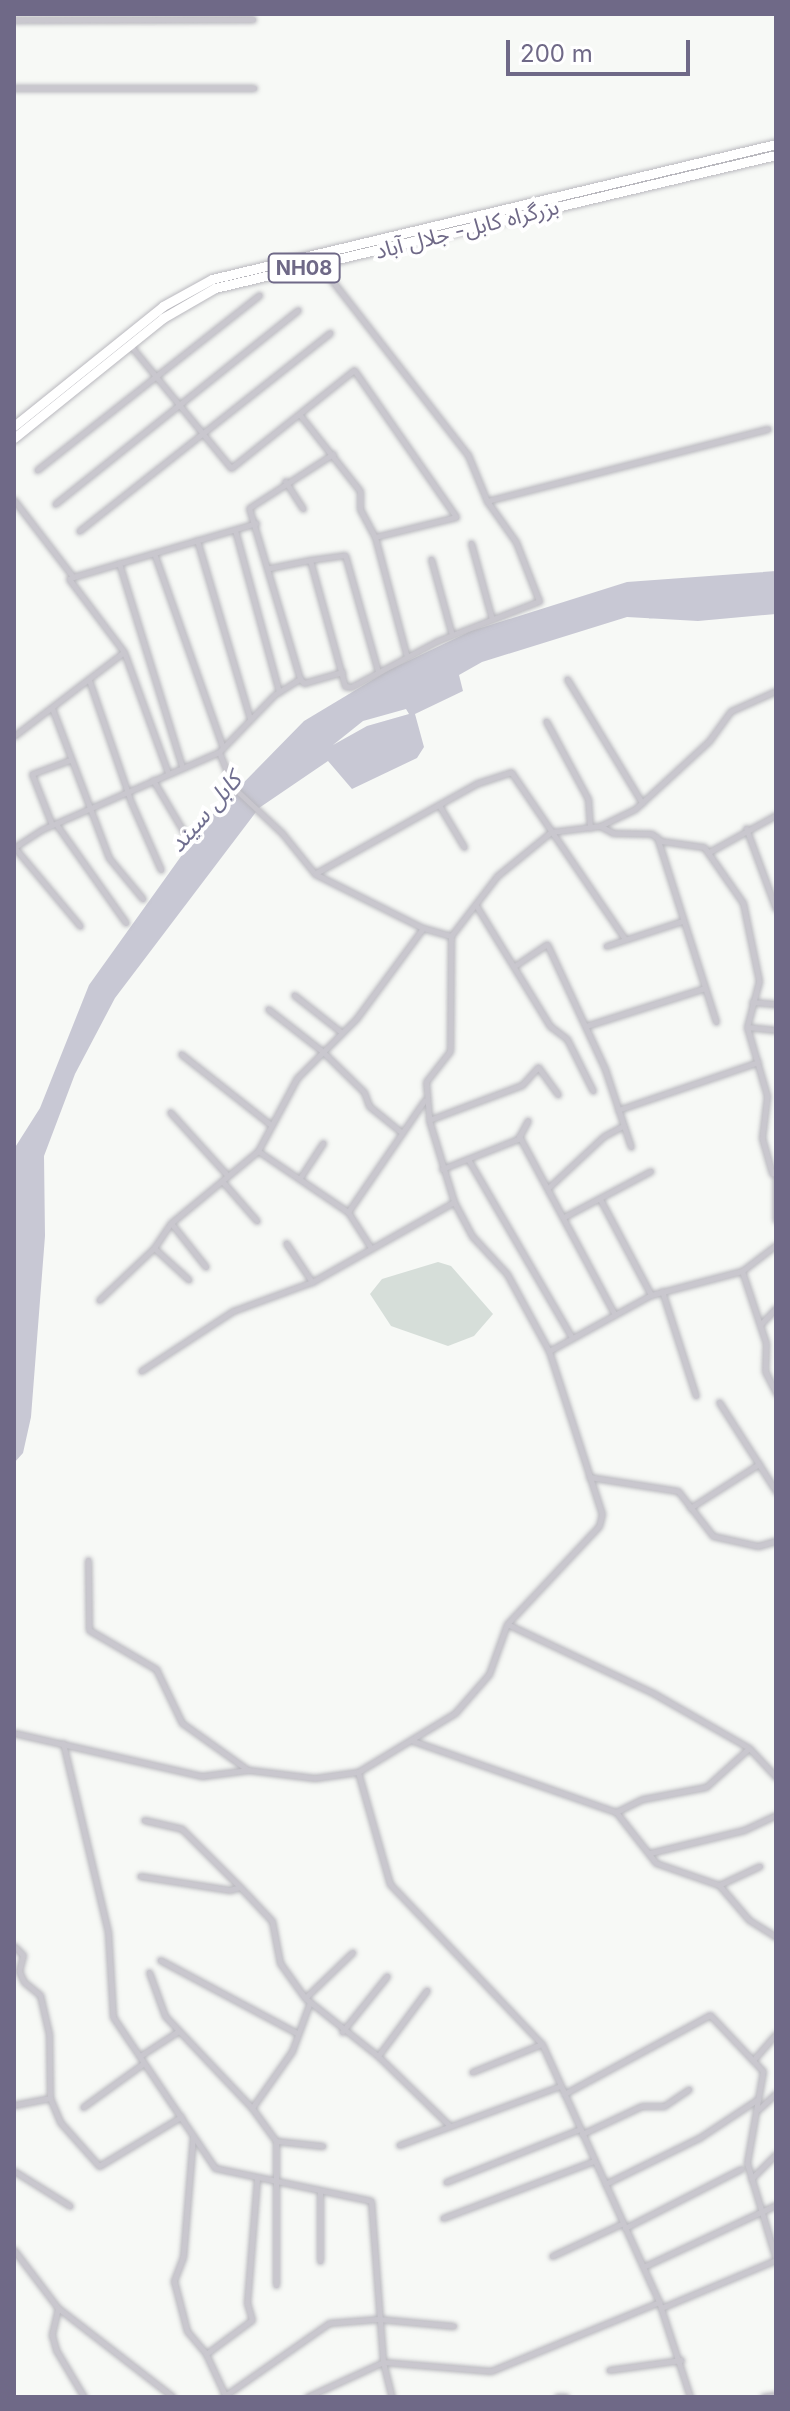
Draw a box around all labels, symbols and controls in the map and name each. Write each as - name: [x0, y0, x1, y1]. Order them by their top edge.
- scale bar: [510, 24, 694, 74]
- text: 200 m: [520, 39, 593, 68]
- street label: بزرگراه کابل- جلال آباد: [372, 193, 562, 265]
- road number: NH08: [266, 252, 342, 284]
- water label: کابل سيند: [163, 766, 247, 858]

